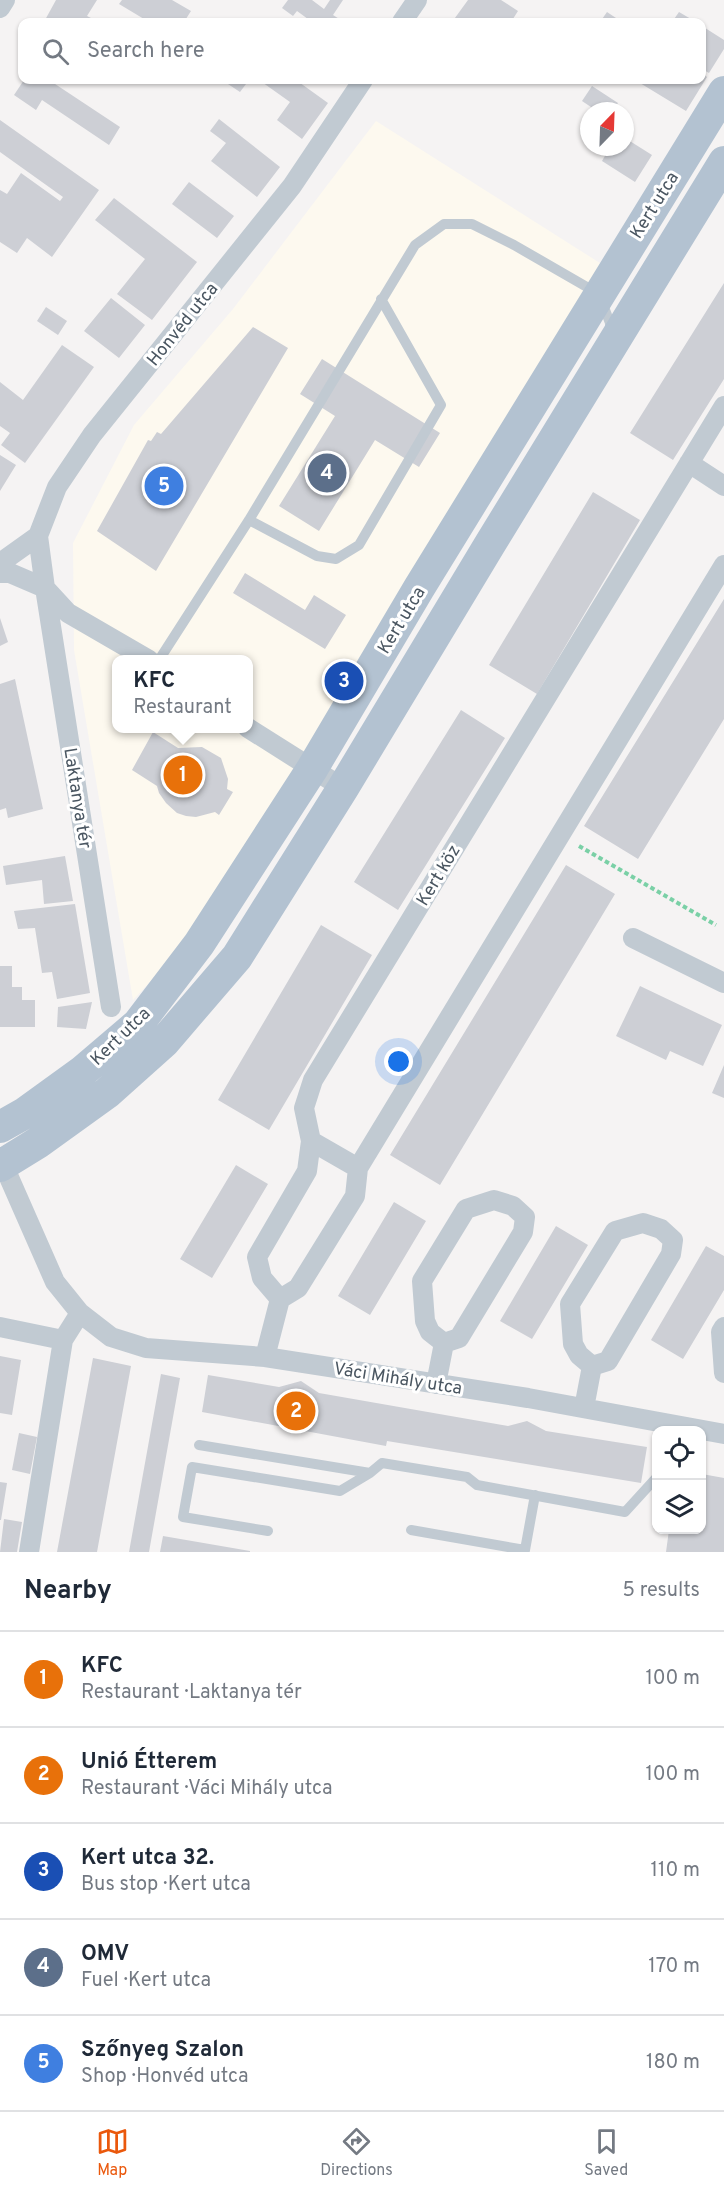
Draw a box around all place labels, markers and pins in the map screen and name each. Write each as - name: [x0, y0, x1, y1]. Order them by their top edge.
- pin: 4: [308, 450, 346, 496]
- pin: 5: [144, 464, 184, 508]
- pin: 3: [324, 658, 364, 704]
- pin: 1: [164, 752, 202, 798]
- pin: 2: [276, 1388, 316, 1434]

